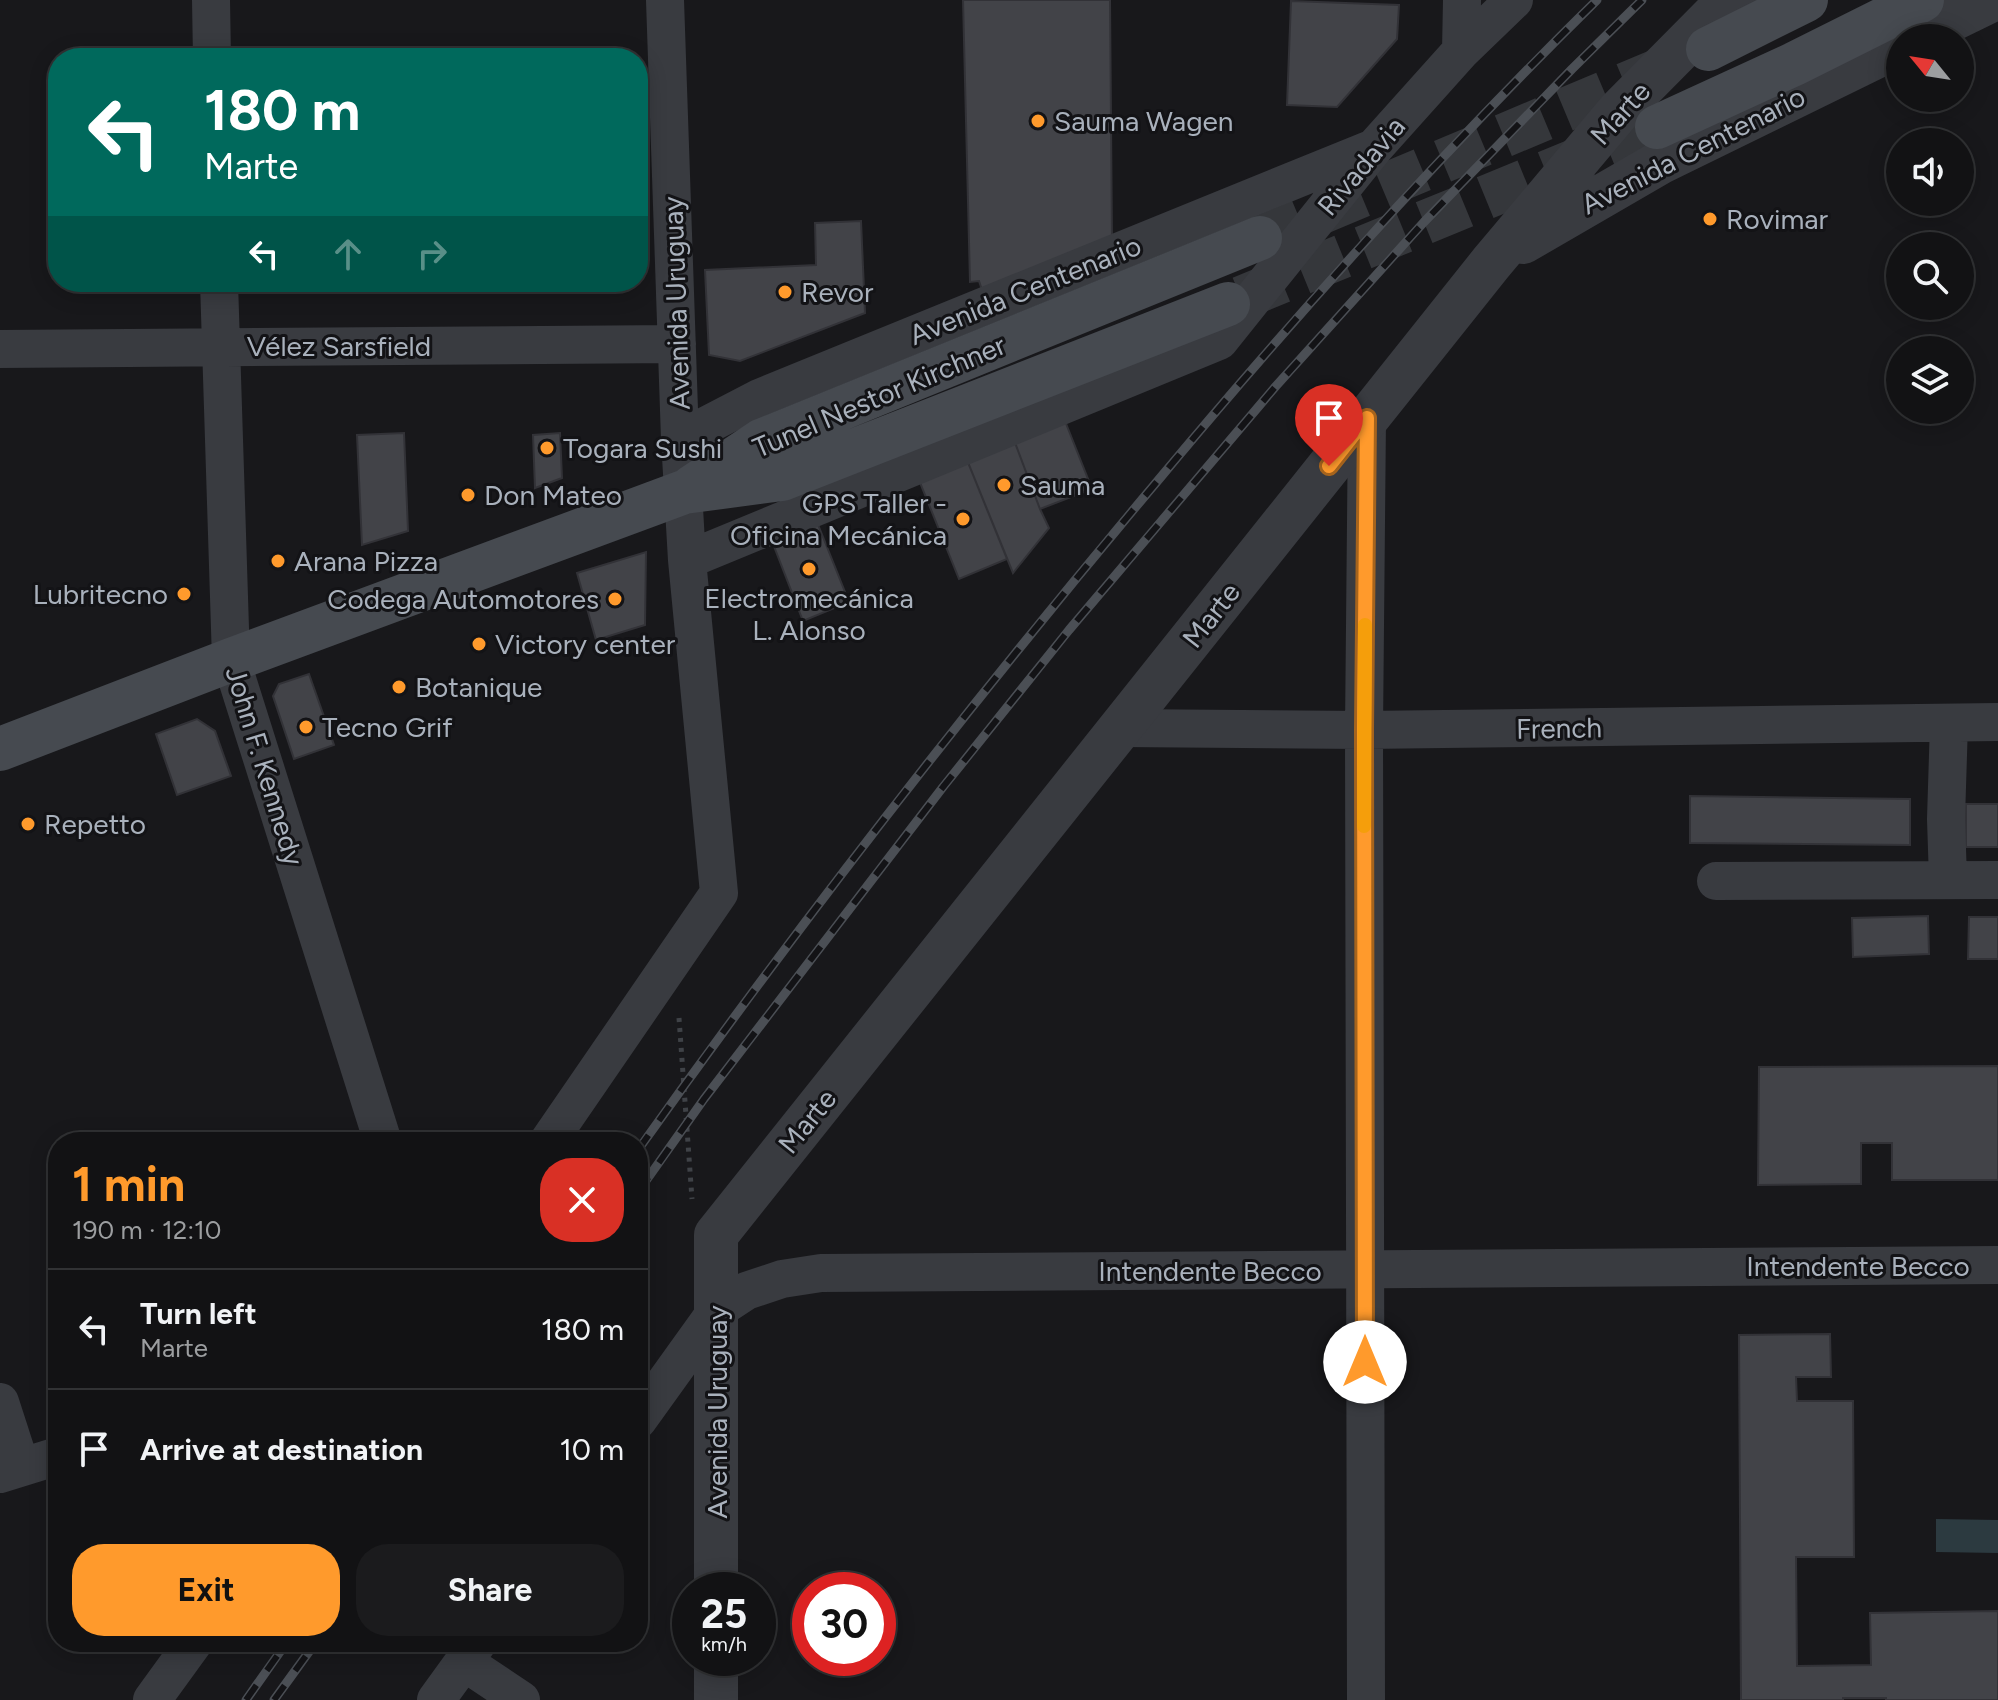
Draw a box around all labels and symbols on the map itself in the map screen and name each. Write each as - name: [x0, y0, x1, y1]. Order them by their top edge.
- north arrow: [1886, 24, 1974, 112]
- street label: Marte: [1583, 74, 1657, 152]
- street label: Avenida Centenario: [1575, 79, 1811, 221]
- place label: Sauma Wagen: [1054, 104, 1234, 138]
- street label: Rivadavia: [1310, 110, 1412, 222]
- marker: Sauma Wagen: [1029, 112, 1047, 130]
- street label: Avenida Uruguay: [655, 195, 697, 410]
- place label: Rovimar: [1726, 202, 1829, 236]
- marker: Rovimar: [1701, 210, 1719, 228]
- street label: Avenida Centenario: [904, 228, 1146, 352]
- place label: Revor: [801, 275, 874, 309]
- marker: Revor: [776, 283, 794, 301]
- street label: Tunel Nestor Kirchner: [748, 327, 1011, 465]
- street label: Vélez Sarsfield: [247, 329, 431, 363]
- pin: [1295, 384, 1363, 466]
- place label: Togara Sushi: [563, 431, 722, 465]
- marker: Togara Sushi: [538, 439, 556, 457]
- place label: Sauma: [1020, 468, 1105, 502]
- marker: Sauma: [995, 476, 1013, 494]
- place label: Don Mateo: [484, 478, 622, 512]
- marker: Don Mateo: [459, 486, 477, 504]
- place label: GPS Taller - Oficina Mecánica: [730, 486, 947, 552]
- marker: GPS Taller - Oficina Mecánica: [954, 510, 972, 528]
- place label: Arana Pizza: [294, 544, 438, 578]
- marker: Arana Pizza: [269, 552, 287, 570]
- marker: Electromecánica L. Alonso: [800, 560, 818, 578]
- street label: Marte: [1175, 576, 1247, 654]
- place label: Lubritecno: [33, 577, 168, 611]
- place label: Electromecánica L. Alonso: [704, 581, 914, 647]
- place label: Codega Automotores: [327, 582, 599, 616]
- marker: Lubritecno: [175, 585, 193, 603]
- marker: Codega Automotores: [606, 590, 624, 608]
- place label: Victory center: [495, 627, 676, 661]
- marker: Victory center: [470, 635, 488, 653]
- street label: John F. Kennedy: [219, 662, 312, 870]
- place label: Botanique: [415, 670, 542, 704]
- marker: Botanique: [390, 678, 408, 696]
- place label: Tecno Grif: [322, 710, 453, 744]
- street label: French: [1516, 710, 1602, 746]
- marker: Tecno Grif: [297, 718, 315, 736]
- place label: Repetto: [44, 807, 146, 841]
- marker: Repetto: [19, 815, 37, 833]
- street label: Marte: [771, 1082, 843, 1160]
- street label: Intendente Becco: [1746, 1249, 1970, 1283]
- street label: Intendente Becco: [1098, 1254, 1322, 1288]
- street label: Avenida Uruguay: [700, 1305, 734, 1519]
- position arrow: [1323, 1320, 1407, 1404]
- speed limit sign: 30: [792, 1572, 896, 1676]

